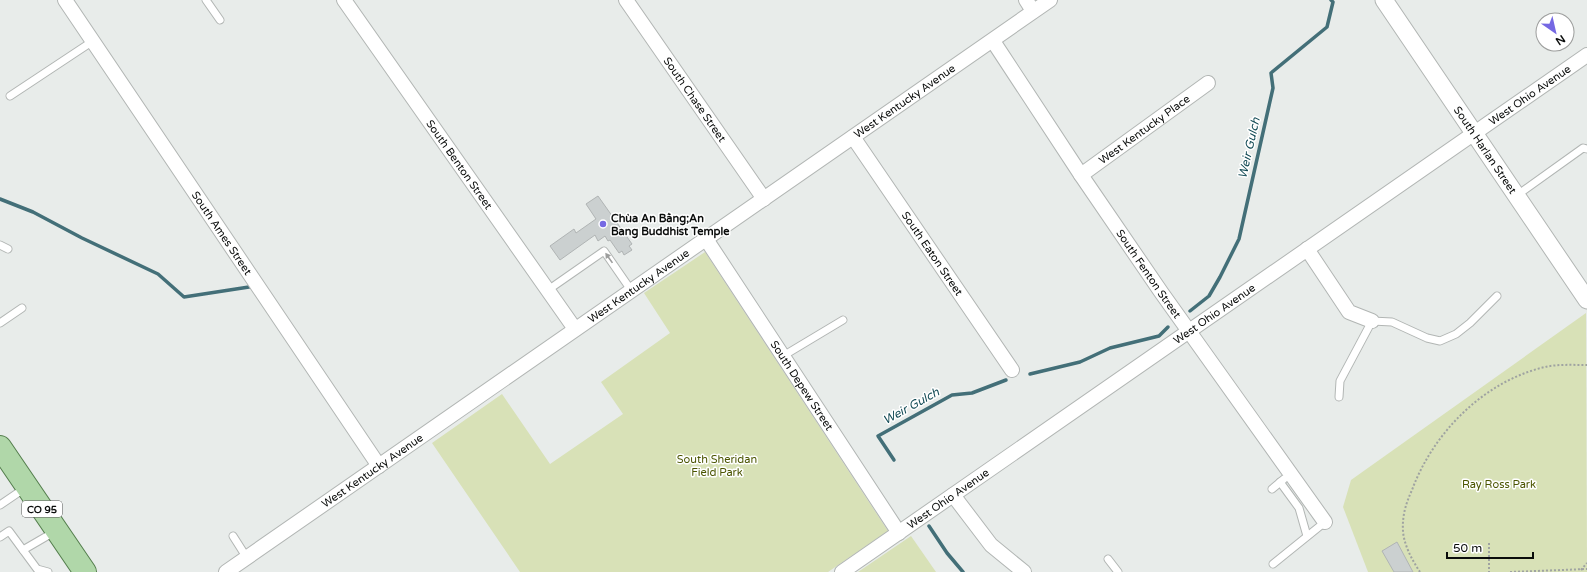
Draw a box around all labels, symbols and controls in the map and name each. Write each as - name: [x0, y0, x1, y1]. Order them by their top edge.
- north arrow: [1535, 12, 1575, 52]
- text: N: [1553, 32, 1568, 48]
- street label: South Chase Street: [661, 55, 728, 145]
- street label: West Kentucky Avenue: [852, 62, 958, 141]
- street label: West Ohio Avenue: [1487, 62, 1573, 128]
- street label: West Kentucky Place: [1096, 92, 1193, 167]
- street label: South Harlan Street: [1451, 104, 1519, 196]
- water label: Weir Gulch: [1235, 115, 1263, 180]
- street label: South Benton Street: [423, 118, 495, 212]
- street label: South Ames Street: [189, 189, 254, 278]
- street label: South Eaton Street: [899, 209, 965, 298]
- place label: Chùa An Bằng;An Bang Buddhist Temple: [611, 212, 730, 239]
- marker: Chùa An Bằng;An Bang Buddhist Temple: [598, 219, 608, 229]
- street label: South Fenton Street: [1113, 227, 1184, 321]
- street label: West Kentucky Avenue: [586, 246, 692, 326]
- one-way arrow: [605, 253, 613, 264]
- street label: West Ohio Avenue: [1171, 281, 1258, 347]
- street label: South Depew Street: [768, 338, 836, 433]
- water label: Weir Gulch: [880, 384, 942, 427]
- street label: West Kentucky Avenue: [319, 431, 426, 511]
- park label: South Sheridan Field Park: [677, 453, 757, 479]
- street label: West Ohio Avenue: [905, 466, 992, 532]
- park label: Ray Ross Park: [1462, 478, 1536, 491]
- road number: CO 95: [22, 501, 62, 517]
- scale bar: [1447, 534, 1533, 560]
- text: 50 m: [1453, 541, 1482, 555]

